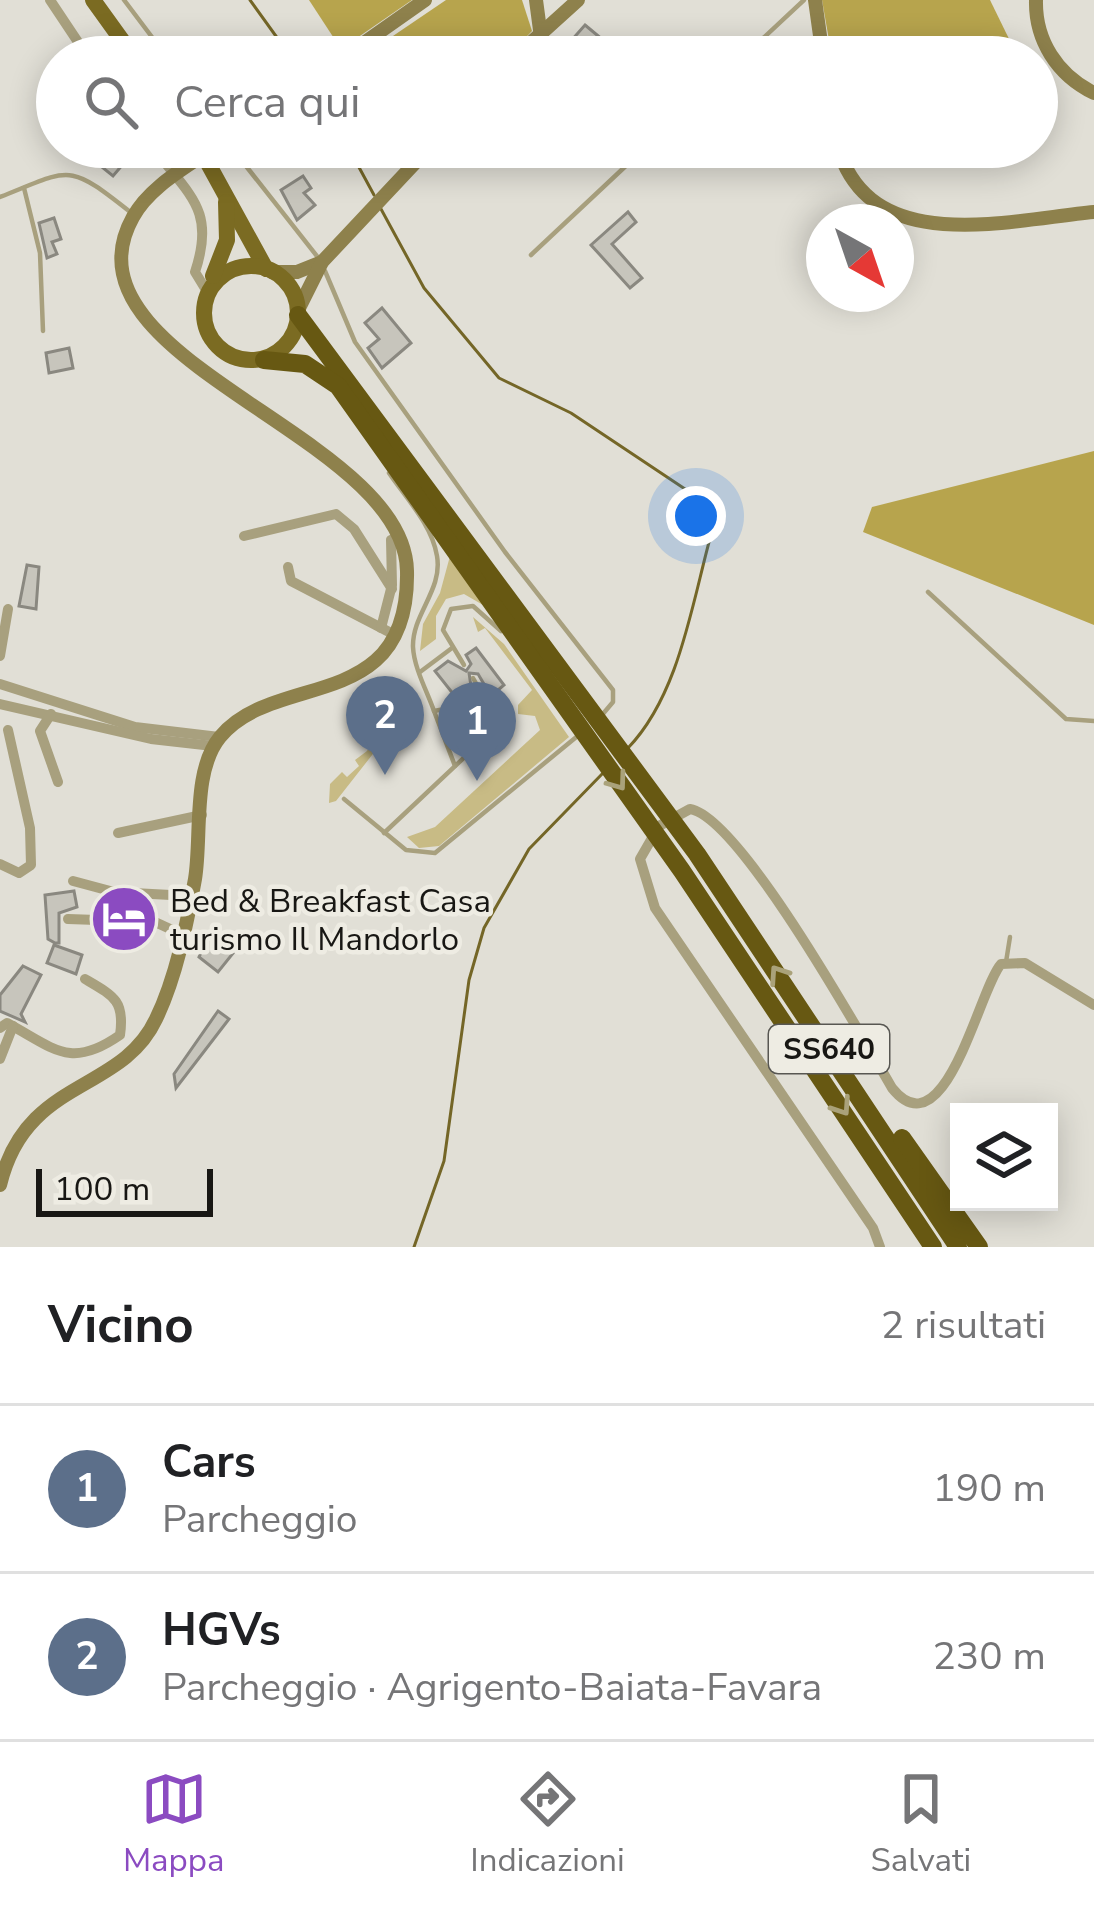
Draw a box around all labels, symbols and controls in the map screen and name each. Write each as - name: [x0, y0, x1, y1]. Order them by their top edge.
- search box: [36, 36, 1058, 168]
- icon: search: [78, 69, 144, 135]
- text: Cerca qui: [174, 72, 360, 133]
- north arrow: [806, 204, 914, 312]
- your location: [666, 486, 726, 546]
- pin: 2: [346, 676, 424, 775]
- pin: 1: [438, 682, 516, 781]
- one-way arrow: [604, 769, 626, 791]
- place label: Bed & Breakfast Casa turismo Il Mandorlo: [170, 879, 491, 962]
- hotel icon: Bed & Breakfast Casa turismo Il Mandorlo: [89, 884, 159, 954]
- one-way arrow: [771, 965, 793, 987]
- road number: SS640: [769, 1025, 889, 1073]
- one-way arrow: [827, 1094, 849, 1116]
- map controls: [950, 1103, 1058, 1211]
- button: layers: [950, 1103, 1058, 1211]
- scale bar: [36, 1163, 213, 1216]
- text: 100 m: [54, 1167, 150, 1212]
- text: Vicino: [48, 1290, 194, 1360]
- text: 2 risultati: [881, 1299, 1046, 1352]
- text: Cars: [162, 1432, 256, 1493]
- text: 1: [75, 1462, 99, 1515]
- text: 190 m: [932, 1462, 1046, 1515]
- text: Parcheggio: [162, 1493, 358, 1546]
- text: HGVs: [162, 1600, 281, 1661]
- text: 2: [75, 1630, 99, 1683]
- text: 230 m: [932, 1630, 1046, 1683]
- text: Parcheggio · Agrigento-Baiata-Favara: [162, 1661, 822, 1714]
- tab: Mappa: [123, 1766, 225, 1883]
- tab: Indicazioni: [470, 1766, 625, 1883]
- tab: Salvati: [871, 1766, 971, 1883]

